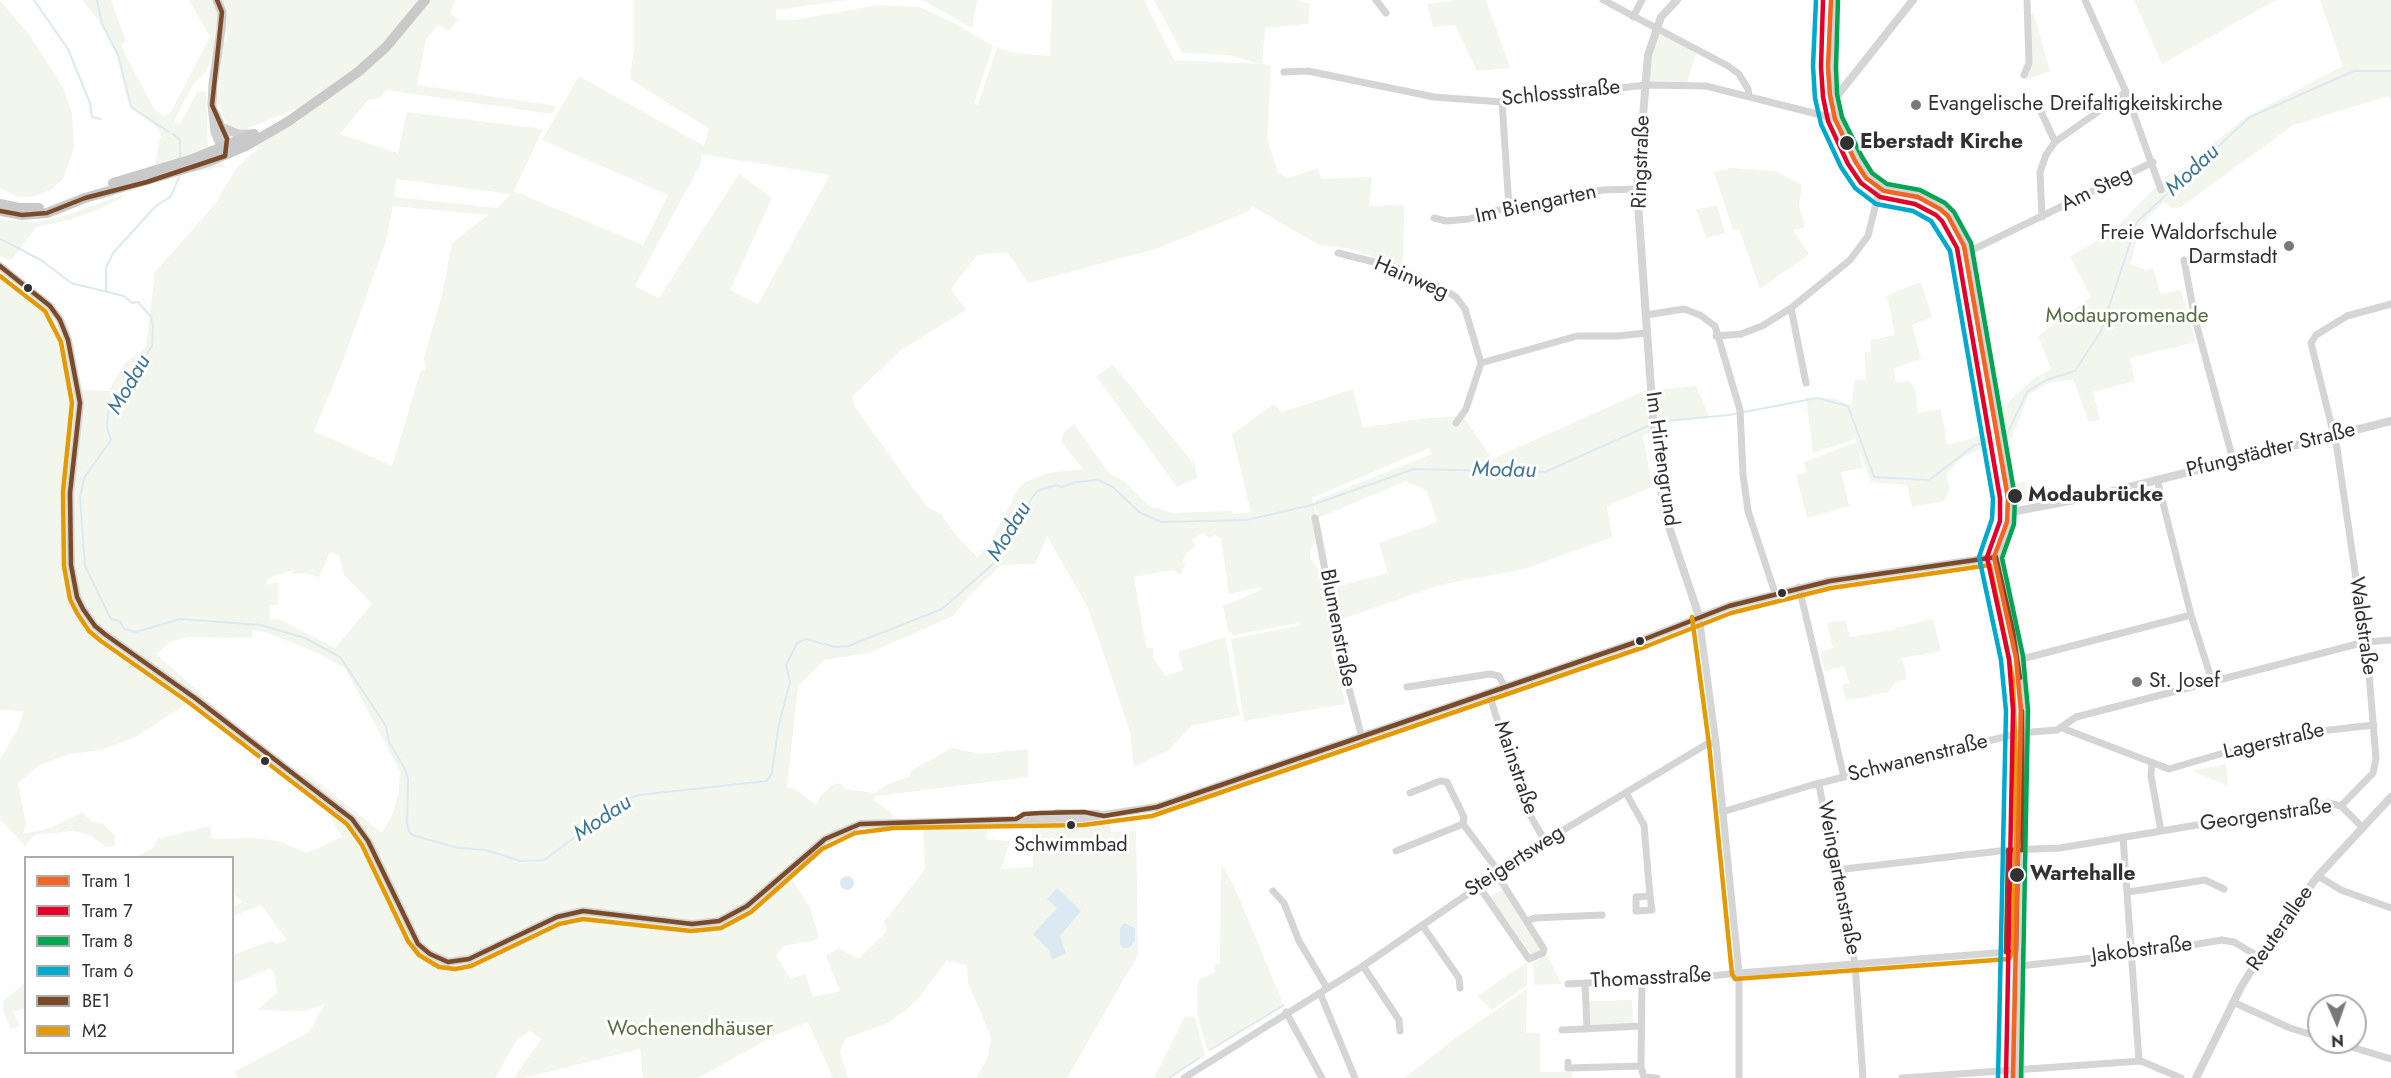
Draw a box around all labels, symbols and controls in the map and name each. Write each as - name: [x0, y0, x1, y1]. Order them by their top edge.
- street label: Schlossstraße: [1500, 75, 1622, 113]
- place label: Evangelische Dreifaltigkeitskirche: [1928, 92, 2223, 118]
- marker: Evangelische Dreifaltigkeitskirche: [1909, 98, 1923, 112]
- street label: Ringstraße: [1628, 115, 1656, 209]
- place label: Eberstadt Kirche: [1860, 130, 2023, 156]
- marker: Eberstadt Kirche: [1838, 134, 1856, 152]
- water label: Modau: [2160, 139, 2226, 203]
- street label: Am Steg: [2057, 162, 2137, 218]
- street label: Im Biengarten: [1473, 180, 1599, 230]
- place label: Freie Waldorfschule Darmstadt: [2100, 221, 2277, 271]
- marker: Freie Waldorfschule Darmstadt: [2282, 239, 2296, 253]
- street label: Hainweg: [1370, 252, 1452, 306]
- unlabelled marker: [22, 282, 34, 294]
- park label: Modaupromenade: [2045, 304, 2209, 330]
- water label: Modau: [102, 350, 158, 420]
- street label: Im Hirtengrund: [1639, 390, 1683, 528]
- street label: Pfungstädter Straße: [2184, 418, 2358, 484]
- water label: Modau: [1472, 457, 1536, 485]
- place label: Modaubrücke: [2028, 483, 2163, 509]
- marker: Modaubrücke: [2006, 487, 2024, 505]
- water label: Modau: [982, 498, 1038, 566]
- street label: Blumenstraße: [1313, 567, 1361, 689]
- street label: Waldstraße: [2343, 575, 2381, 677]
- unlabelled marker: [1776, 587, 1788, 599]
- unlabelled marker: [1634, 635, 1646, 647]
- place label: St. Josef: [2149, 669, 2220, 695]
- marker: St. Josef: [2130, 675, 2144, 689]
- street label: Mainstraße: [1487, 718, 1543, 818]
- street label: Lagerstraße: [2221, 718, 2327, 766]
- street label: Schwanenstraße: [1845, 729, 1991, 789]
- unlabelled marker: [259, 755, 271, 767]
- water label: Modau: [569, 790, 637, 848]
- street label: Georgenstraße: [2199, 794, 2333, 838]
- street label: Weingartenstraße: [1811, 799, 1865, 957]
- marker: Schwimmbad: [1065, 819, 1077, 831]
- street label: Steigertsweg: [1461, 821, 1569, 903]
- place label: Schwimmbad: [1014, 834, 1128, 858]
- legend: [24, 856, 234, 1054]
- place label: Wartehalle: [2030, 862, 2136, 888]
- marker: Wartehalle: [2008, 866, 2026, 884]
- text: Tram 1: [82, 868, 131, 894]
- street label: Reuterallee: [2243, 882, 2319, 976]
- text: Tram 7: [82, 898, 133, 924]
- text: Tram 8: [82, 928, 133, 954]
- street label: Jakobstraße: [2090, 932, 2194, 970]
- text: Tram 6: [82, 958, 134, 984]
- street label: Thomasstraße: [1590, 963, 1712, 995]
- text: BE1: [82, 988, 110, 1014]
- north arrow: [2307, 994, 2367, 1054]
- park label: Wochenendhäuser: [607, 1017, 773, 1043]
- text: M2: [82, 1018, 107, 1044]
- text: N: [2331, 1029, 2344, 1052]

